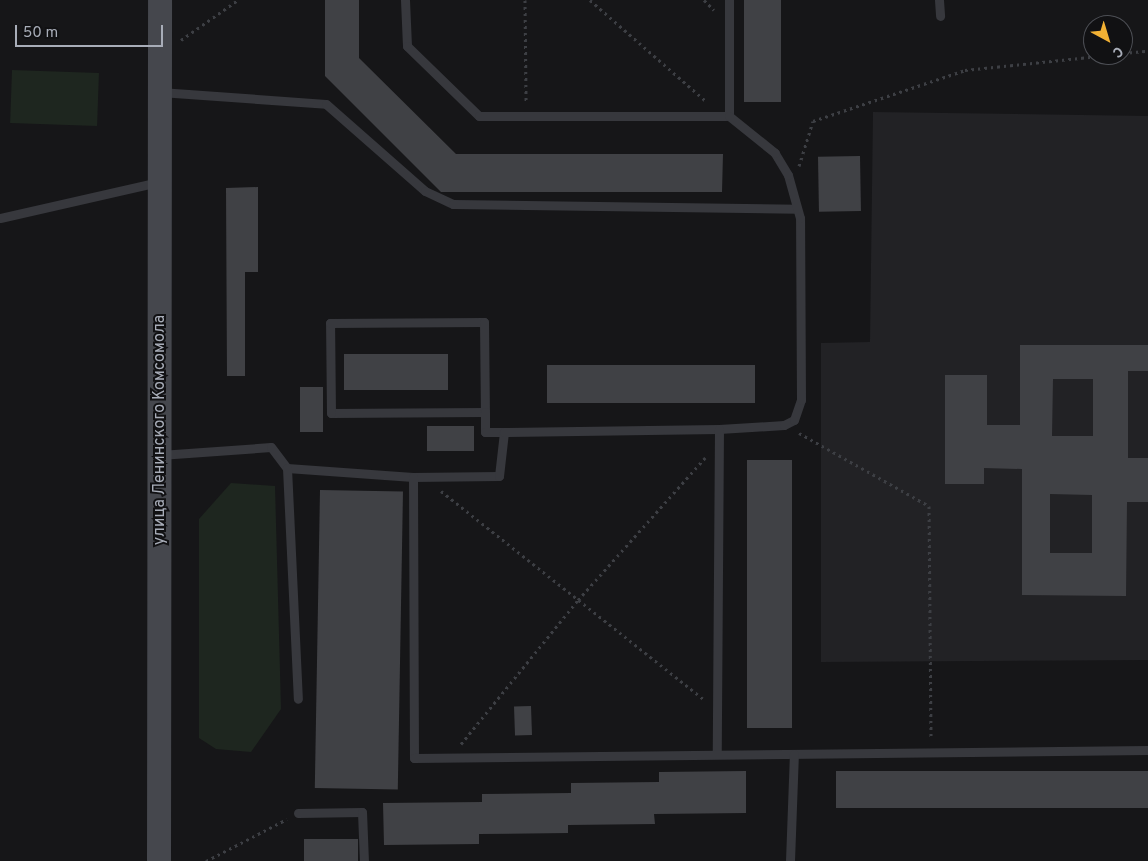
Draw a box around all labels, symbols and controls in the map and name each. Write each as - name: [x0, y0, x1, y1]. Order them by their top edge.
- scale bar: [18, 15, 165, 47]
- north arrow: [1083, 15, 1133, 65]
- text: 50 m: [23, 24, 58, 43]
- text: С: [1108, 42, 1126, 61]
- street label: улица Ленинского Комсомола: [150, 315, 170, 545]

